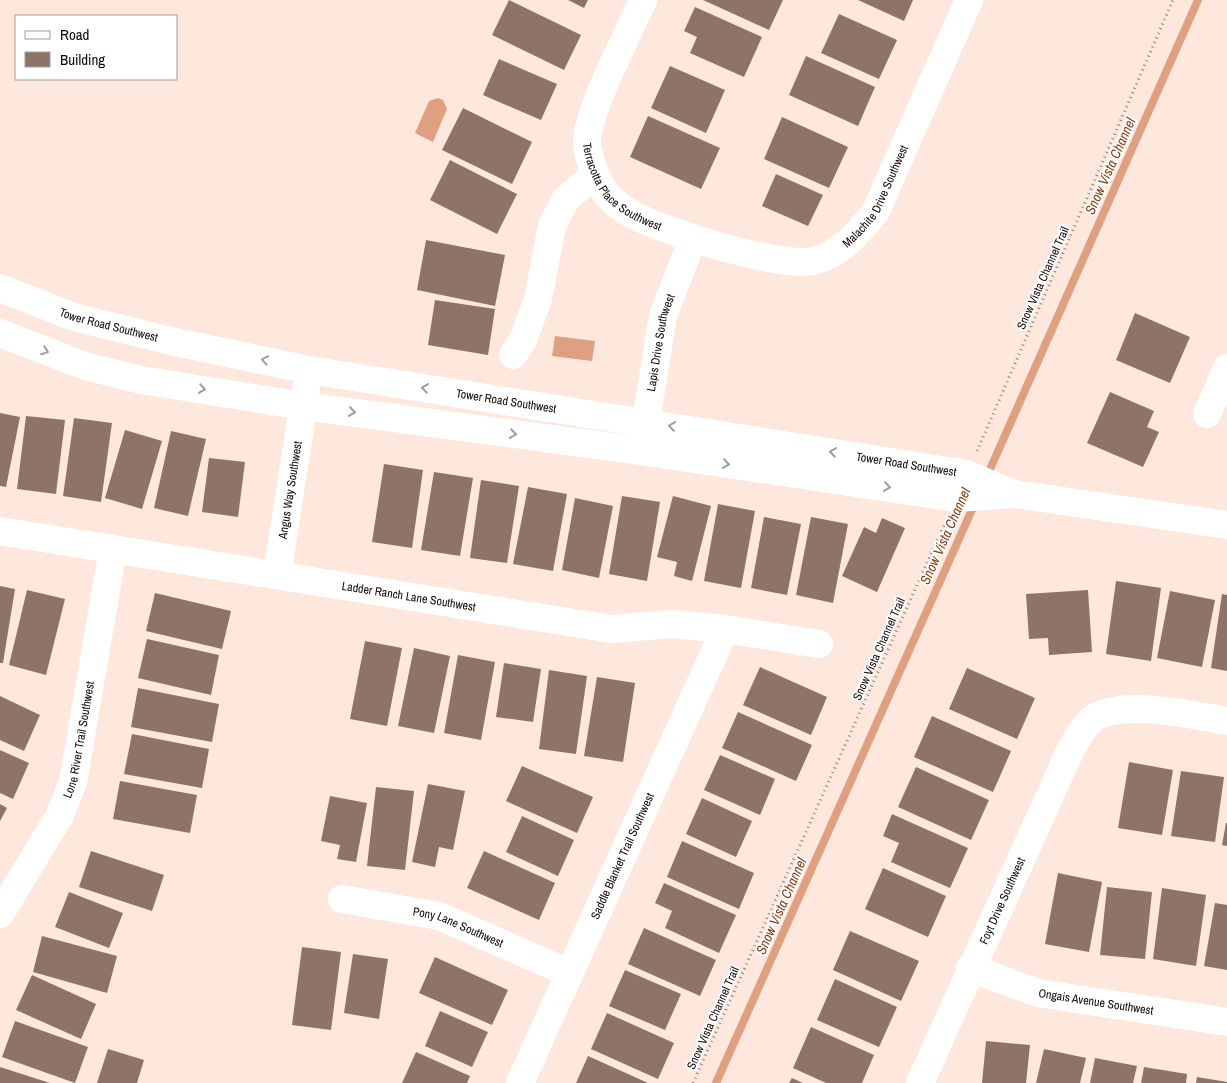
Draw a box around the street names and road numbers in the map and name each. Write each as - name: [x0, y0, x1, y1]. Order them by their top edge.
- street label: Terracotta Place Southwest: [579, 142, 664, 235]
- street label: Malachite Drive Southwest: [839, 142, 912, 251]
- street label: Snow Vista Channel Trail: [1013, 224, 1073, 332]
- street label: Lapis Drive Southwest: [643, 291, 679, 393]
- street label: Tower Road Southwest: [57, 304, 160, 346]
- street label: Tower Road Southwest: [455, 385, 558, 417]
- street label: Angus Way Southwest: [275, 440, 306, 541]
- street label: Tower Road Southwest: [855, 449, 958, 480]
- street label: Ladder Ranch Lane Southwest: [341, 578, 477, 615]
- street label: Snow Vista Channel Trail: [849, 595, 909, 703]
- street label: Lone River Trail Southwest: [59, 680, 98, 800]
- street label: Saddle Blanket Trail Southwest: [587, 790, 658, 922]
- street label: Foyt Drive Southwest: [976, 855, 1029, 947]
- street label: Pony Lane Southwest: [412, 904, 506, 951]
- street label: Snow Vista Channel Trail: [683, 964, 743, 1072]
- street label: Ongais Avenue Southwest: [1037, 985, 1155, 1019]

